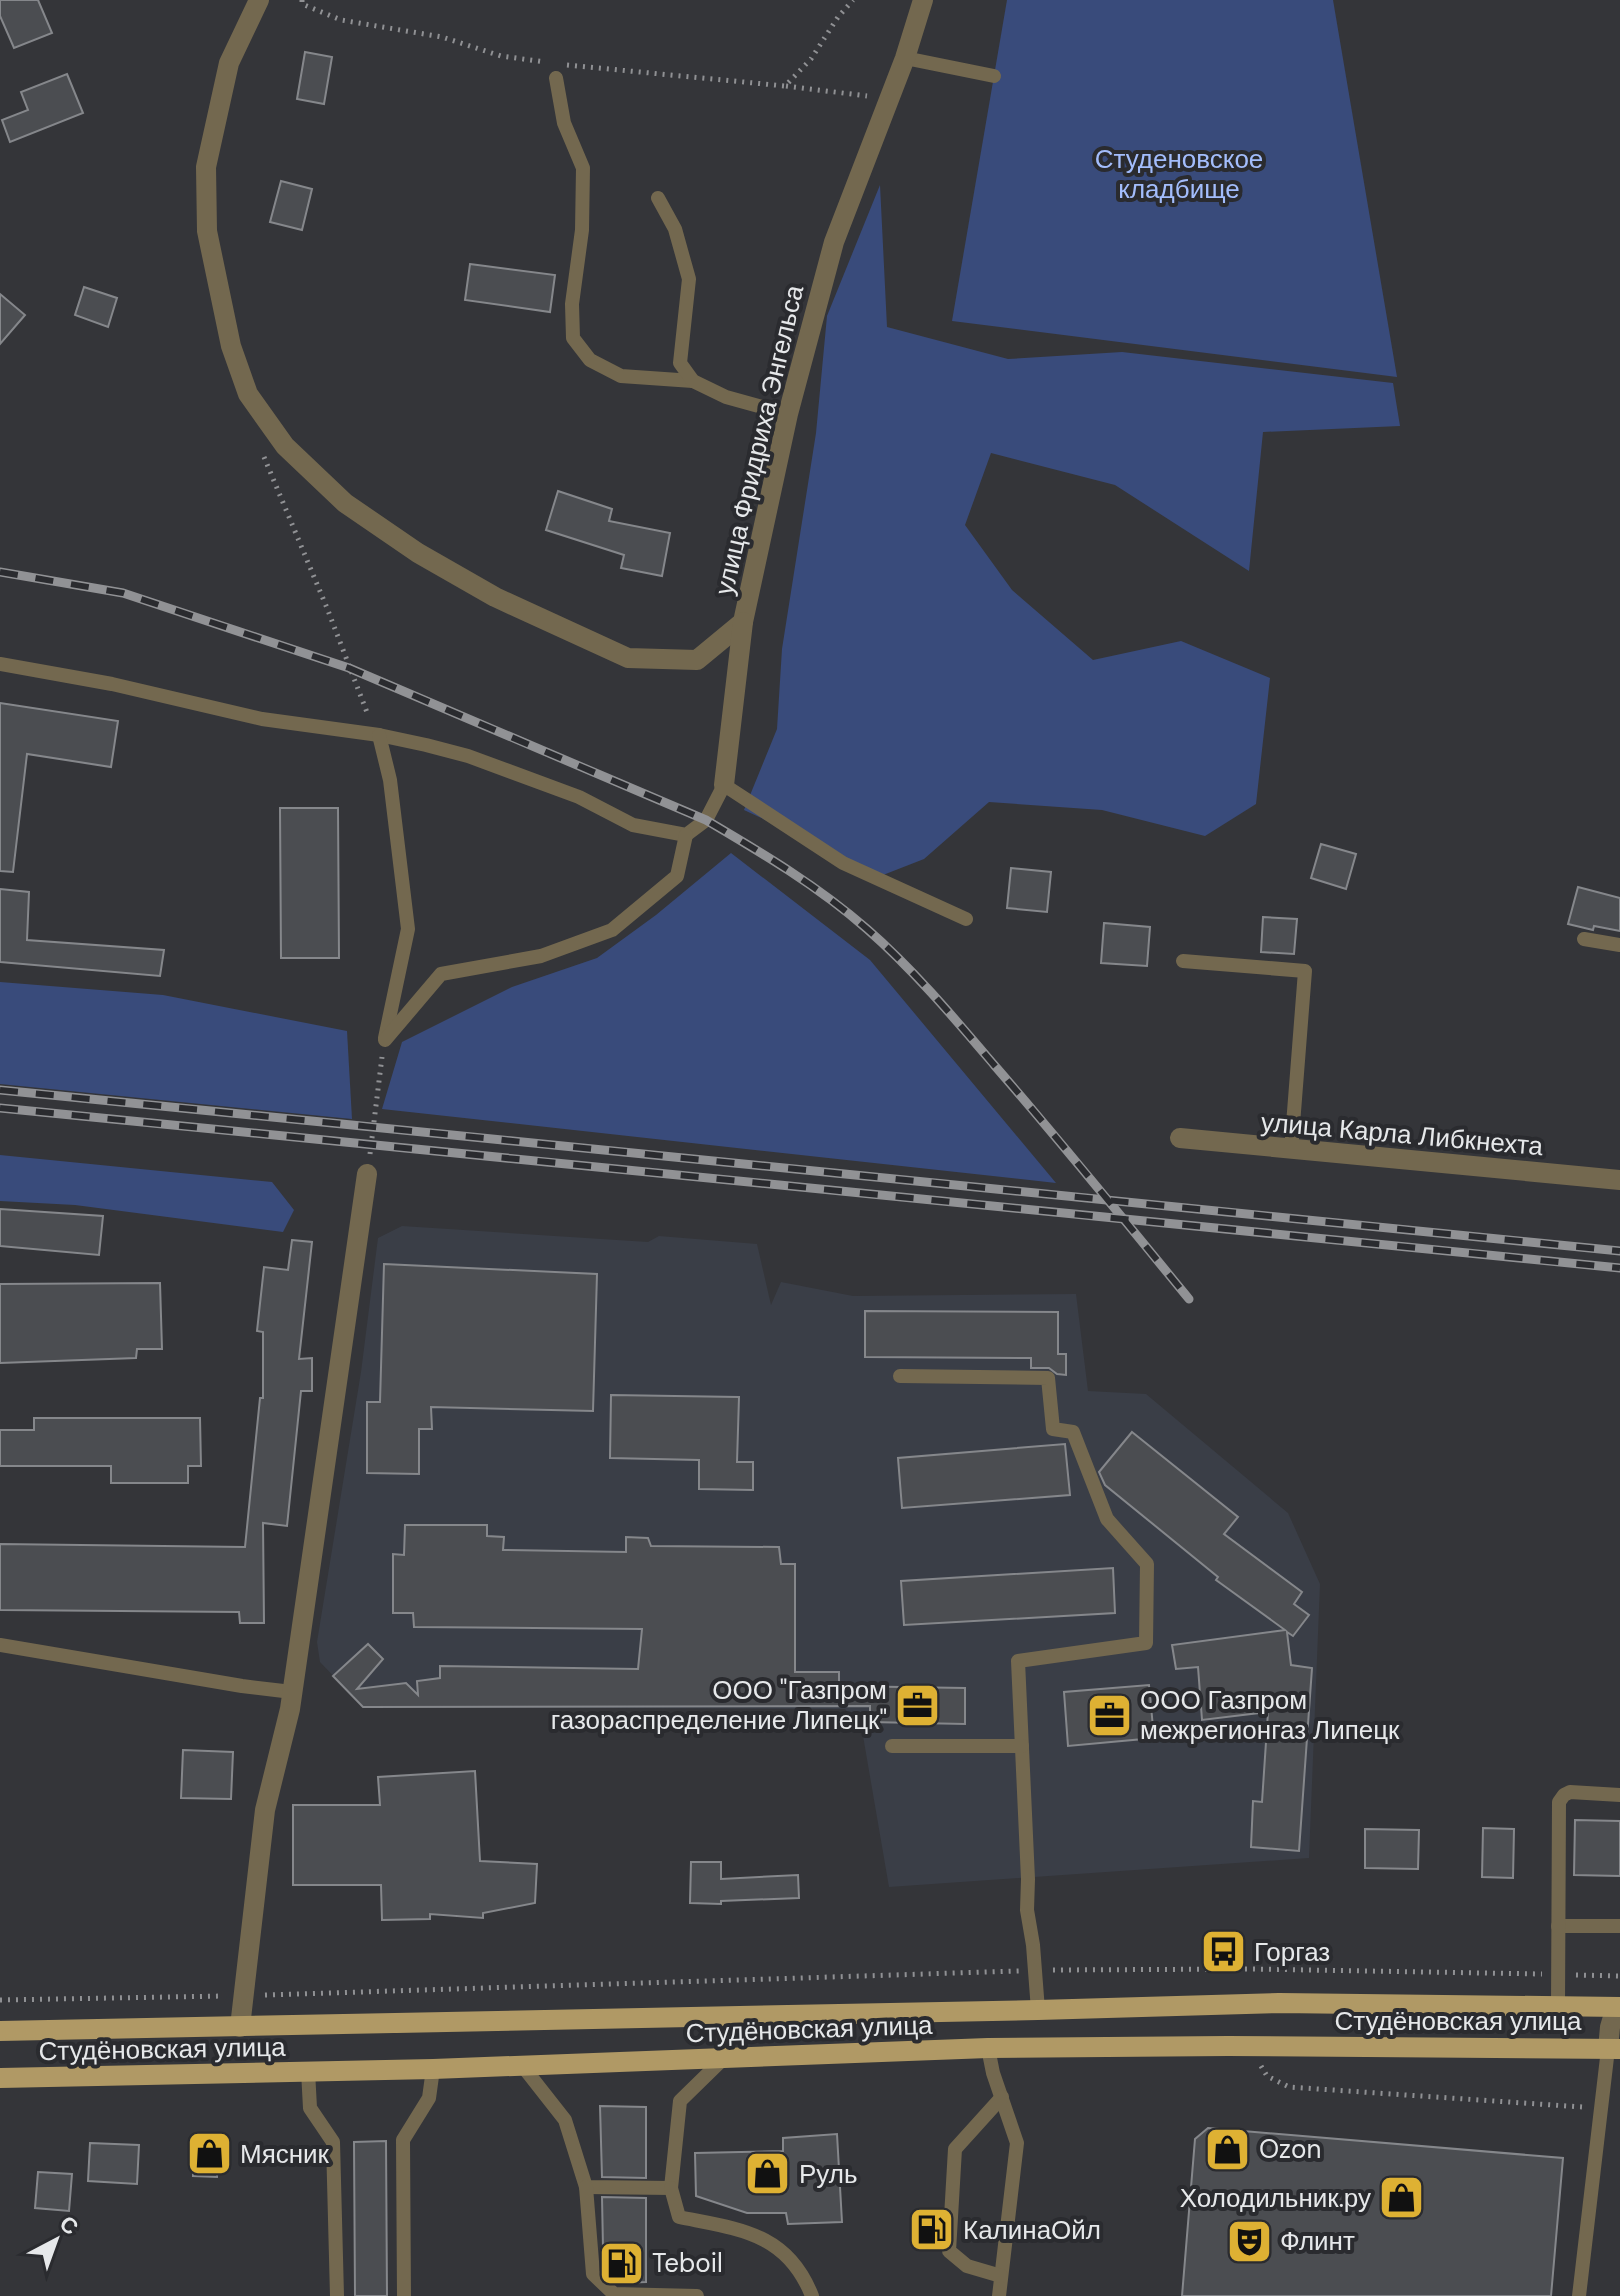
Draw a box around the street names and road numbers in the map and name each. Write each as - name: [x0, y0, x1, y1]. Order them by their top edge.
- street label: улица Фридриха Энгельса: [707, 281, 811, 598]
- street label: улица Карла Либкнехта: [1260, 1105, 1545, 1163]
- street label: Студёновская улица: [1335, 2004, 1582, 2038]
- street label: Студёновская улица: [685, 2008, 934, 2050]
- street label: Студёновская улица: [38, 2030, 286, 2068]

